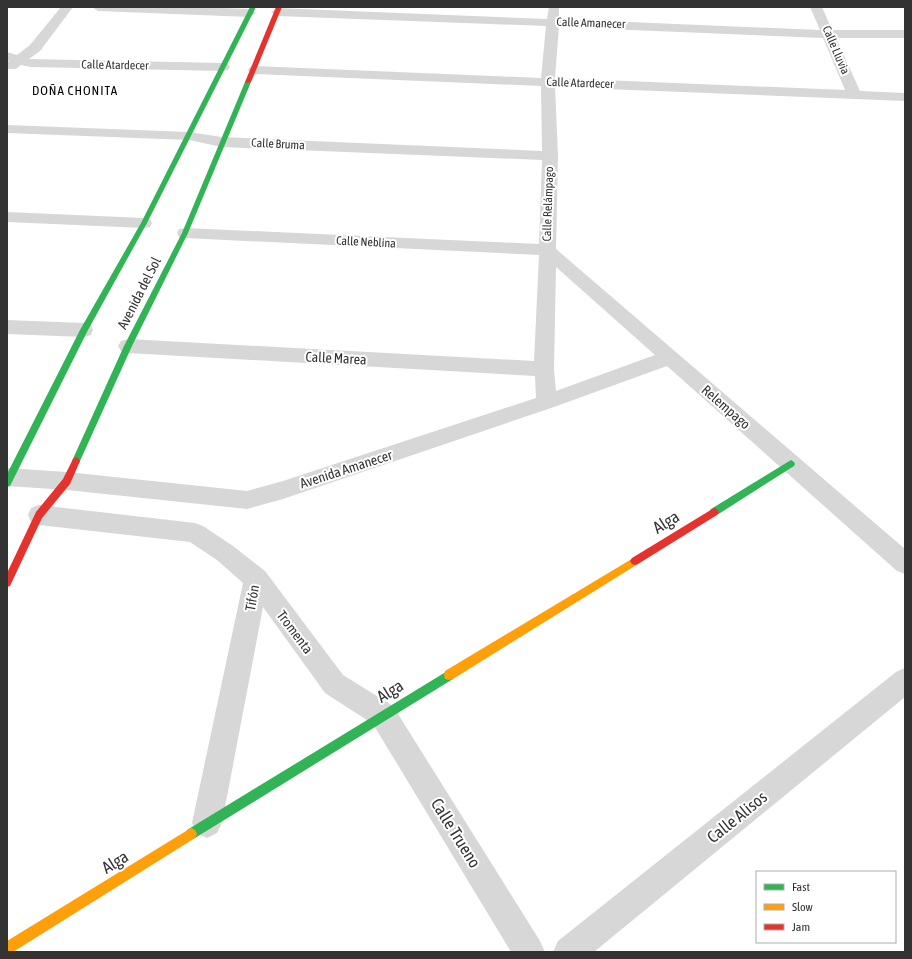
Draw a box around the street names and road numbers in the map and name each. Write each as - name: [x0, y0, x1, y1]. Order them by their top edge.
- street label: Calle Amanecer: [556, 15, 626, 31]
- street label: Calle Lluvia: [820, 24, 852, 76]
- street label: Calle Atardecer: [81, 57, 149, 73]
- street label: Calle Atardecer: [546, 75, 614, 91]
- street label: Calle Bruma: [251, 136, 305, 152]
- street label: Calle Relámpago: [540, 166, 556, 242]
- street label: Calle Neblina: [336, 233, 396, 251]
- street label: Avenida del Sol: [114, 254, 164, 332]
- street label: Calle Marea: [305, 348, 367, 368]
- street label: Relempago: [699, 382, 753, 432]
- street label: Avenida Amanecer: [298, 446, 395, 491]
- street label: Alga: [649, 506, 683, 538]
- street label: Tifón: [242, 584, 262, 612]
- street label: Tromenta: [274, 607, 316, 657]
- street label: Alga: [373, 675, 407, 707]
- street label: Calle Alisos: [703, 787, 771, 847]
- street label: Calle Trueno: [427, 795, 485, 871]
- street label: Alga: [98, 846, 132, 878]

